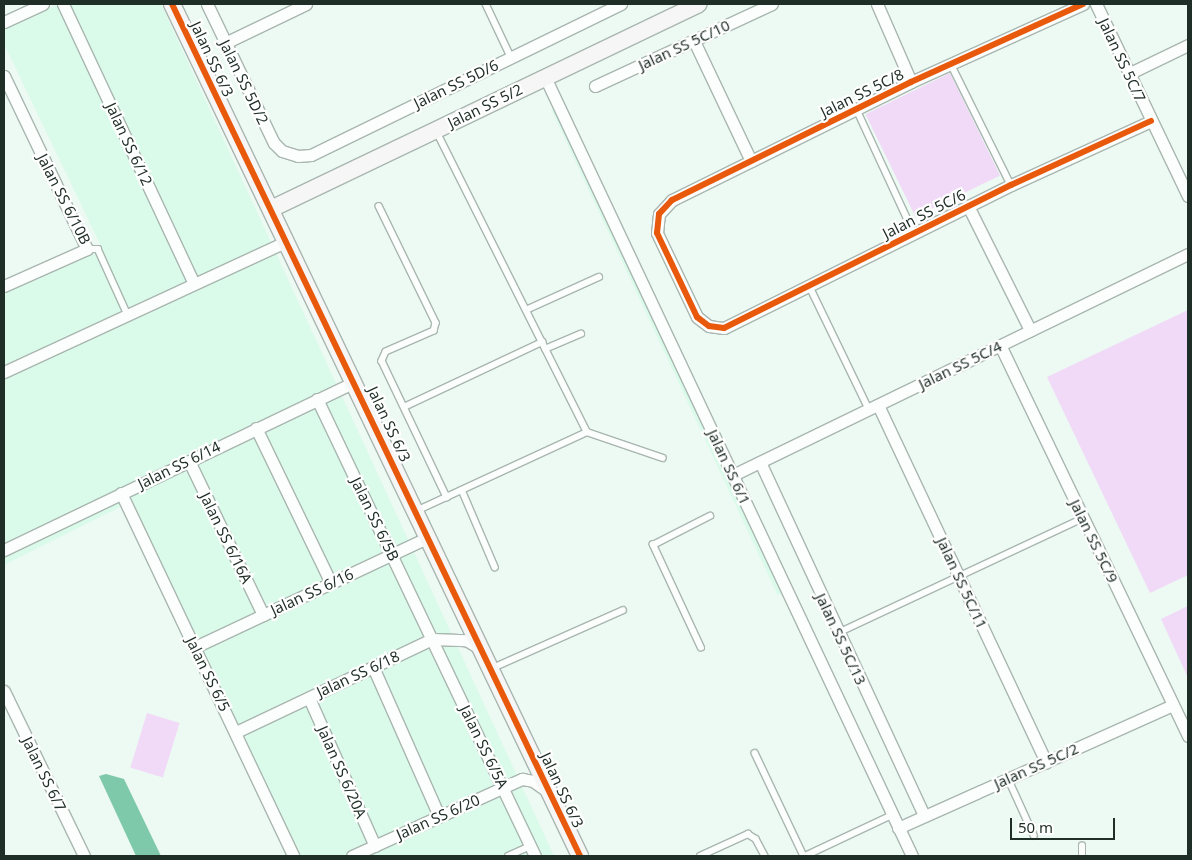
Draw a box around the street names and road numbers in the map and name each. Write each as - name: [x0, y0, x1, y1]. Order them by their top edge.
- street label: Jalan SS 5C/7: [1095, 15, 1149, 105]
- street label: Jalan SS 5C/10: [635, 16, 733, 74]
- street label: Jalan SS 6/3: [187, 18, 237, 100]
- street label: Jalan SS 5D/2: [216, 37, 272, 127]
- street label: Jalan SS 5D/6: [411, 56, 501, 112]
- street label: Jalan SS 5C/8: [817, 65, 907, 121]
- street label: Jalan SS 5/2: [445, 80, 525, 132]
- street label: Jalan SS 6/12: [102, 100, 156, 188]
- street label: Jalan SS 6/10B: [33, 151, 95, 247]
- street label: Jalan SS 5C/6: [880, 185, 968, 243]
- street label: Jalan SS 5C/4: [915, 337, 1005, 393]
- street label: Jalan SS 6/3: [364, 383, 414, 465]
- street label: Jalan SS 6/1: [704, 426, 754, 508]
- street label: Jalan SS 6/14: [135, 437, 223, 493]
- street label: Jalan SS 6/5B: [347, 474, 403, 564]
- street label: Jalan SS 6/16A: [196, 489, 256, 587]
- street label: Jalan SS 5C/9: [1066, 496, 1122, 586]
- street label: Jalan SS 5C/11: [933, 534, 991, 632]
- street label: Jalan SS 6/16: [268, 565, 356, 619]
- street label: Jalan SS 5C/13: [812, 590, 870, 688]
- street label: Jalan SS 6/5: [182, 634, 234, 714]
- street label: Jalan SS 6/18: [314, 647, 402, 701]
- street label: Jalan SS 6/5A: [456, 702, 512, 792]
- street label: Jalan SS 6/20A: [314, 723, 370, 821]
- street label: Jalan SS 6/7: [18, 734, 70, 814]
- street label: Jalan SS 5C/2: [991, 739, 1081, 793]
- street label: Jalan SS 6/3: [537, 749, 587, 831]
- street label: Jalan SS 6/20: [393, 791, 483, 843]

